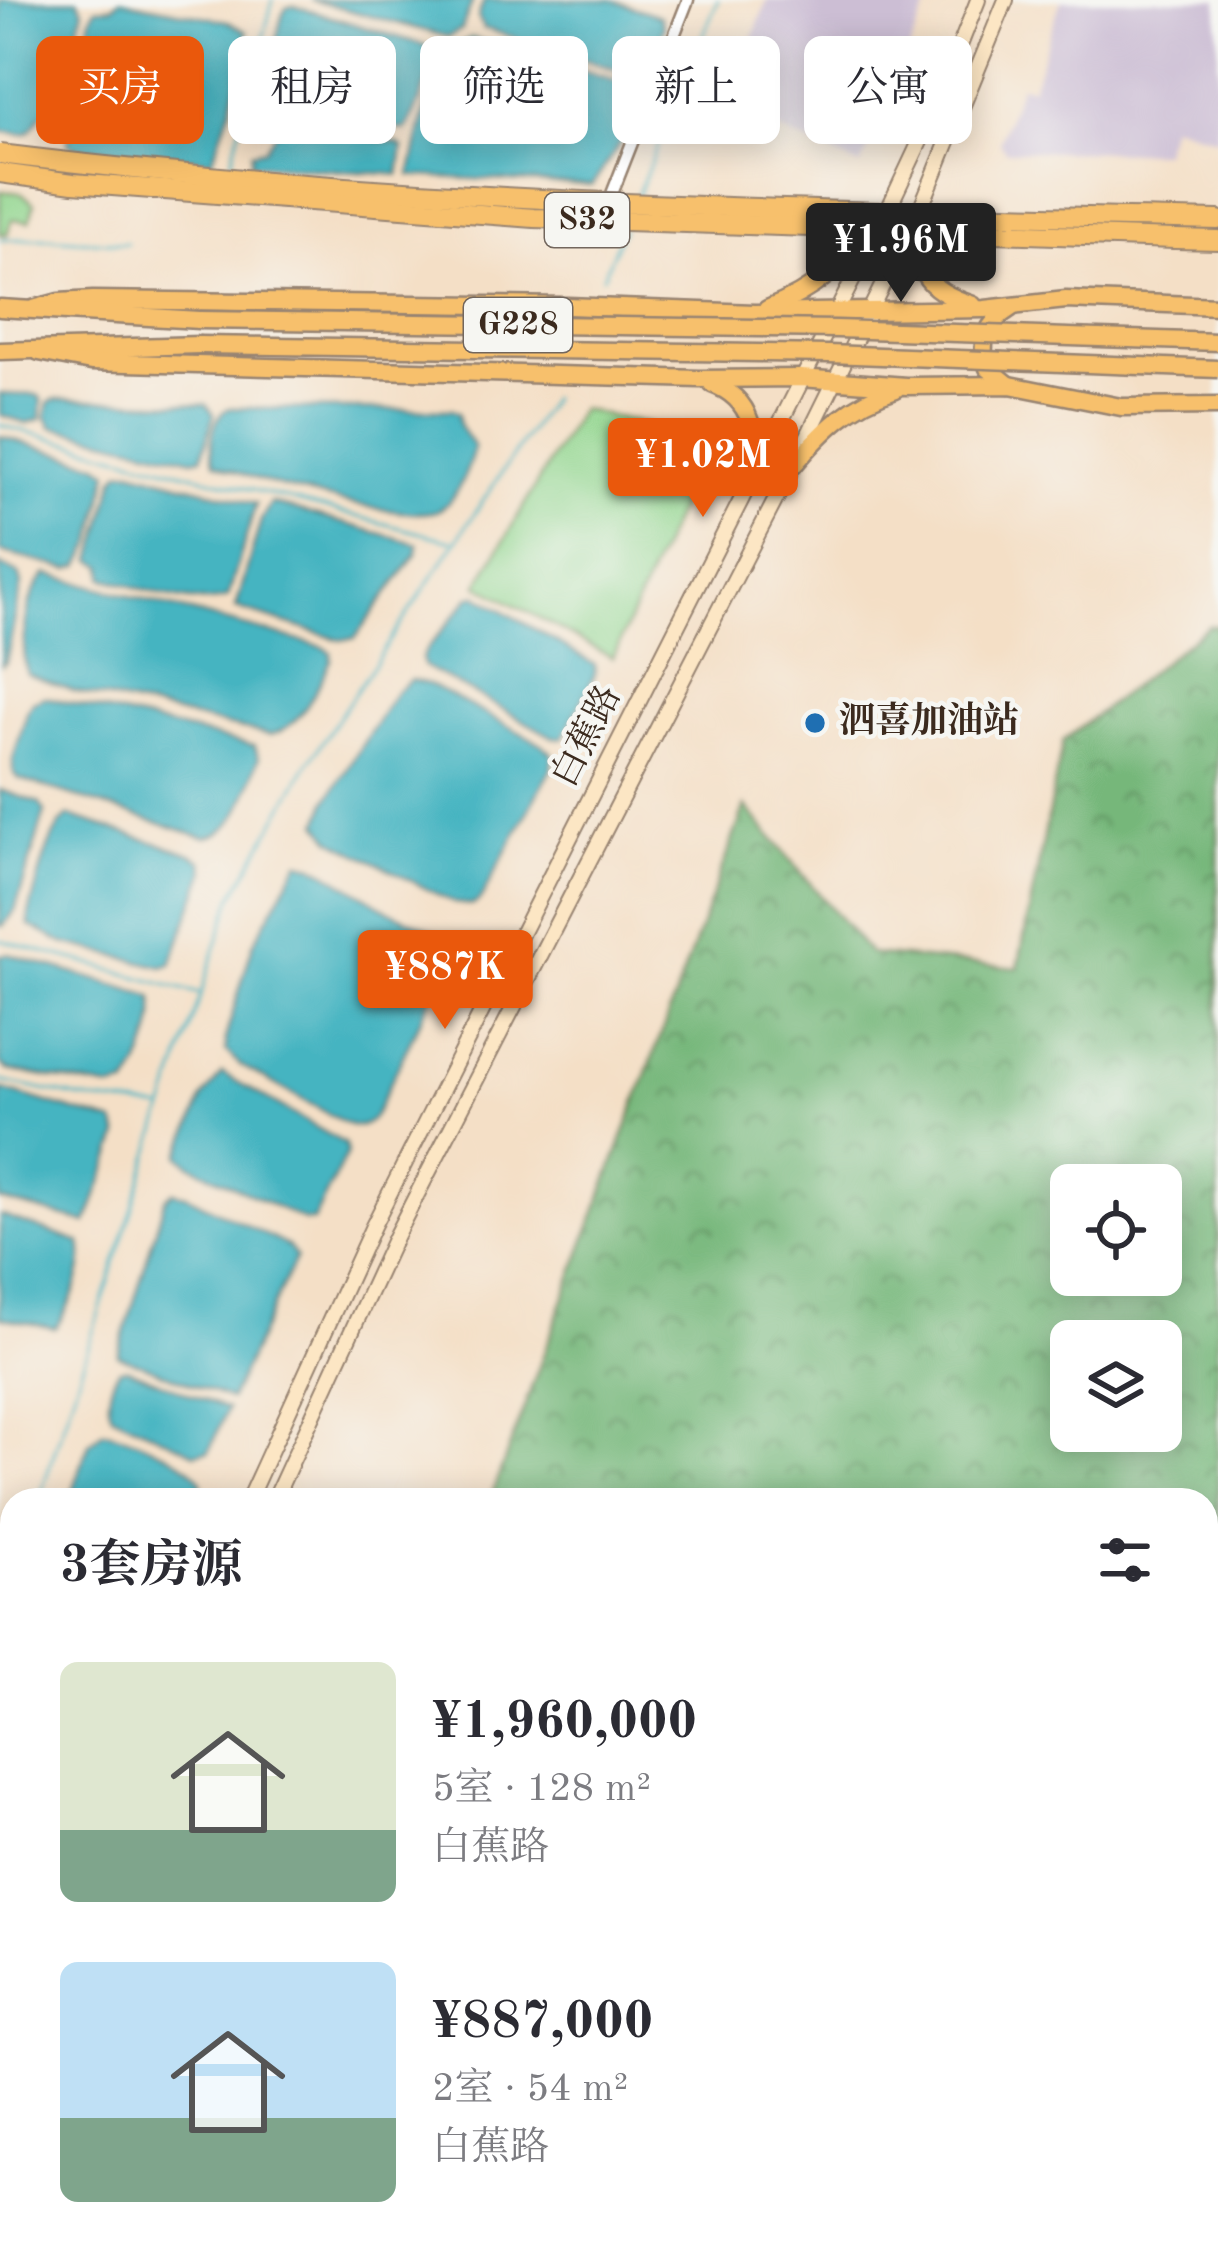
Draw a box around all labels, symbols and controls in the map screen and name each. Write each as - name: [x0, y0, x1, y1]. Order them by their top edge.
- chip: 买房: [36, 36, 204, 144]
- chip: 租房: [228, 36, 396, 144]
- chip: 筛选: [420, 36, 588, 144]
- chip: 新上: [612, 36, 780, 144]
- chip: 公寓: [804, 36, 972, 144]
- road number: S32: [545, 193, 629, 247]
- pin: ¥1.96M: [803, 203, 999, 305]
- text: ¥1.96M: [833, 222, 969, 261]
- road number: G228: [464, 298, 572, 352]
- pin: ¥1.02M: [605, 418, 801, 520]
- text: ¥1.02M: [635, 437, 771, 476]
- street label: 白蕉路: [544, 679, 629, 793]
- place label: 泗喜加油站: [839, 701, 1019, 741]
- marker: 泗喜加油站: [802, 710, 828, 736]
- pin: ¥887K: [361, 930, 529, 1032]
- text: ¥887K: [385, 949, 505, 988]
- map controls: [1050, 1164, 1182, 1452]
- button: locate: [1050, 1164, 1182, 1296]
- button: layers: [1050, 1320, 1182, 1452]
- icon: filters: [1092, 1527, 1158, 1593]
- text: 3套房源: [60, 1542, 243, 1593]
- text: ¥1,960,000: [432, 1698, 697, 1749]
- icon: home: [156, 1710, 300, 1854]
- text: 5室 · 128 m²: [432, 1770, 651, 1809]
- text: 白蕉路: [432, 1829, 549, 1868]
- text: ¥887,000: [432, 1998, 653, 2049]
- icon: home: [156, 2010, 300, 2154]
- text: 2室 · 54 m²: [432, 2070, 628, 2109]
- text: 白蕉路: [432, 2129, 549, 2168]

